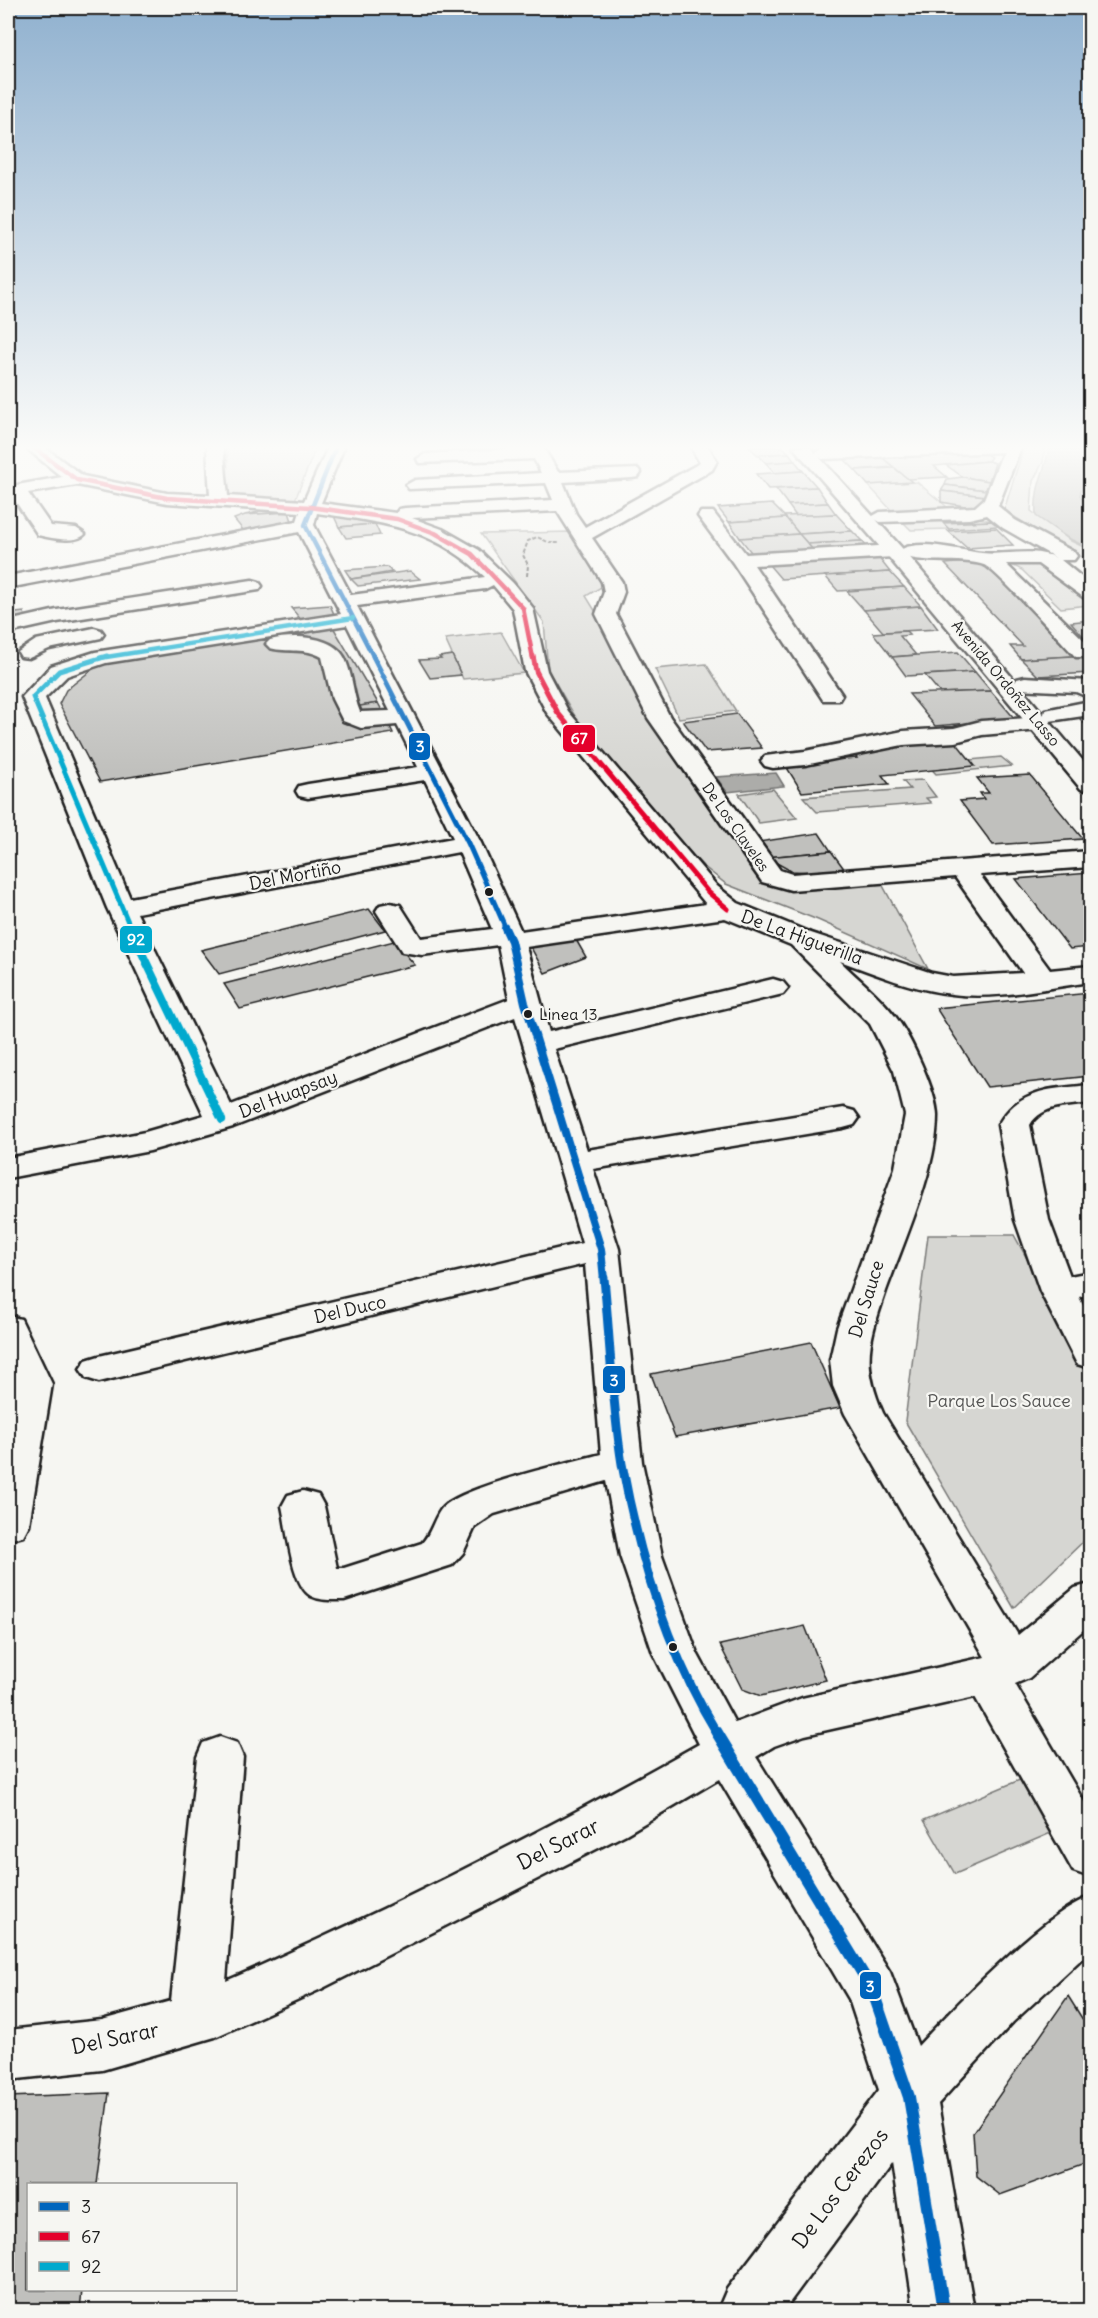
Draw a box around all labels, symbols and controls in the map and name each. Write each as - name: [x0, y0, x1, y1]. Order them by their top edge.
- street label: Avenida Ordoñez Lasso: [948, 616, 1064, 750]
- line badge: 67: [562, 724, 596, 753]
- text: 67: [570, 728, 588, 748]
- line badge: 3: [408, 732, 431, 761]
- text: 3: [415, 736, 425, 756]
- street label: De Los Claveles: [698, 779, 774, 875]
- street label: Del Mortiño: [247, 855, 343, 895]
- unlabelled marker: [483, 886, 495, 898]
- street label: De La Higuerilla: [738, 904, 866, 970]
- line badge: 92: [119, 925, 153, 954]
- text: 92: [127, 929, 145, 949]
- place label: Linea 13: [539, 1004, 598, 1024]
- marker: Linea 13: [522, 1008, 534, 1020]
- street label: Del Huapsay: [236, 1065, 340, 1123]
- street label: Del Sauce: [843, 1257, 889, 1341]
- street label: Del Duco: [312, 1290, 388, 1328]
- line badge: 3: [602, 1365, 626, 1394]
- text: 3: [609, 1370, 619, 1390]
- park label: Parque Los Sauce: [927, 1389, 1071, 1412]
- unlabelled marker: [667, 1641, 679, 1653]
- street label: Del Sarar: [512, 1812, 604, 1876]
- line badge: 3: [859, 1971, 882, 2000]
- text: 3: [865, 1976, 875, 1996]
- street label: Del Sarar: [69, 2016, 161, 2060]
- street label: De Los Cerezos: [786, 2122, 894, 2254]
- legend: [27, 2183, 237, 2291]
- text: 3: [81, 2195, 91, 2218]
- text: 67: [81, 2225, 100, 2248]
- text: 92: [81, 2255, 101, 2278]

